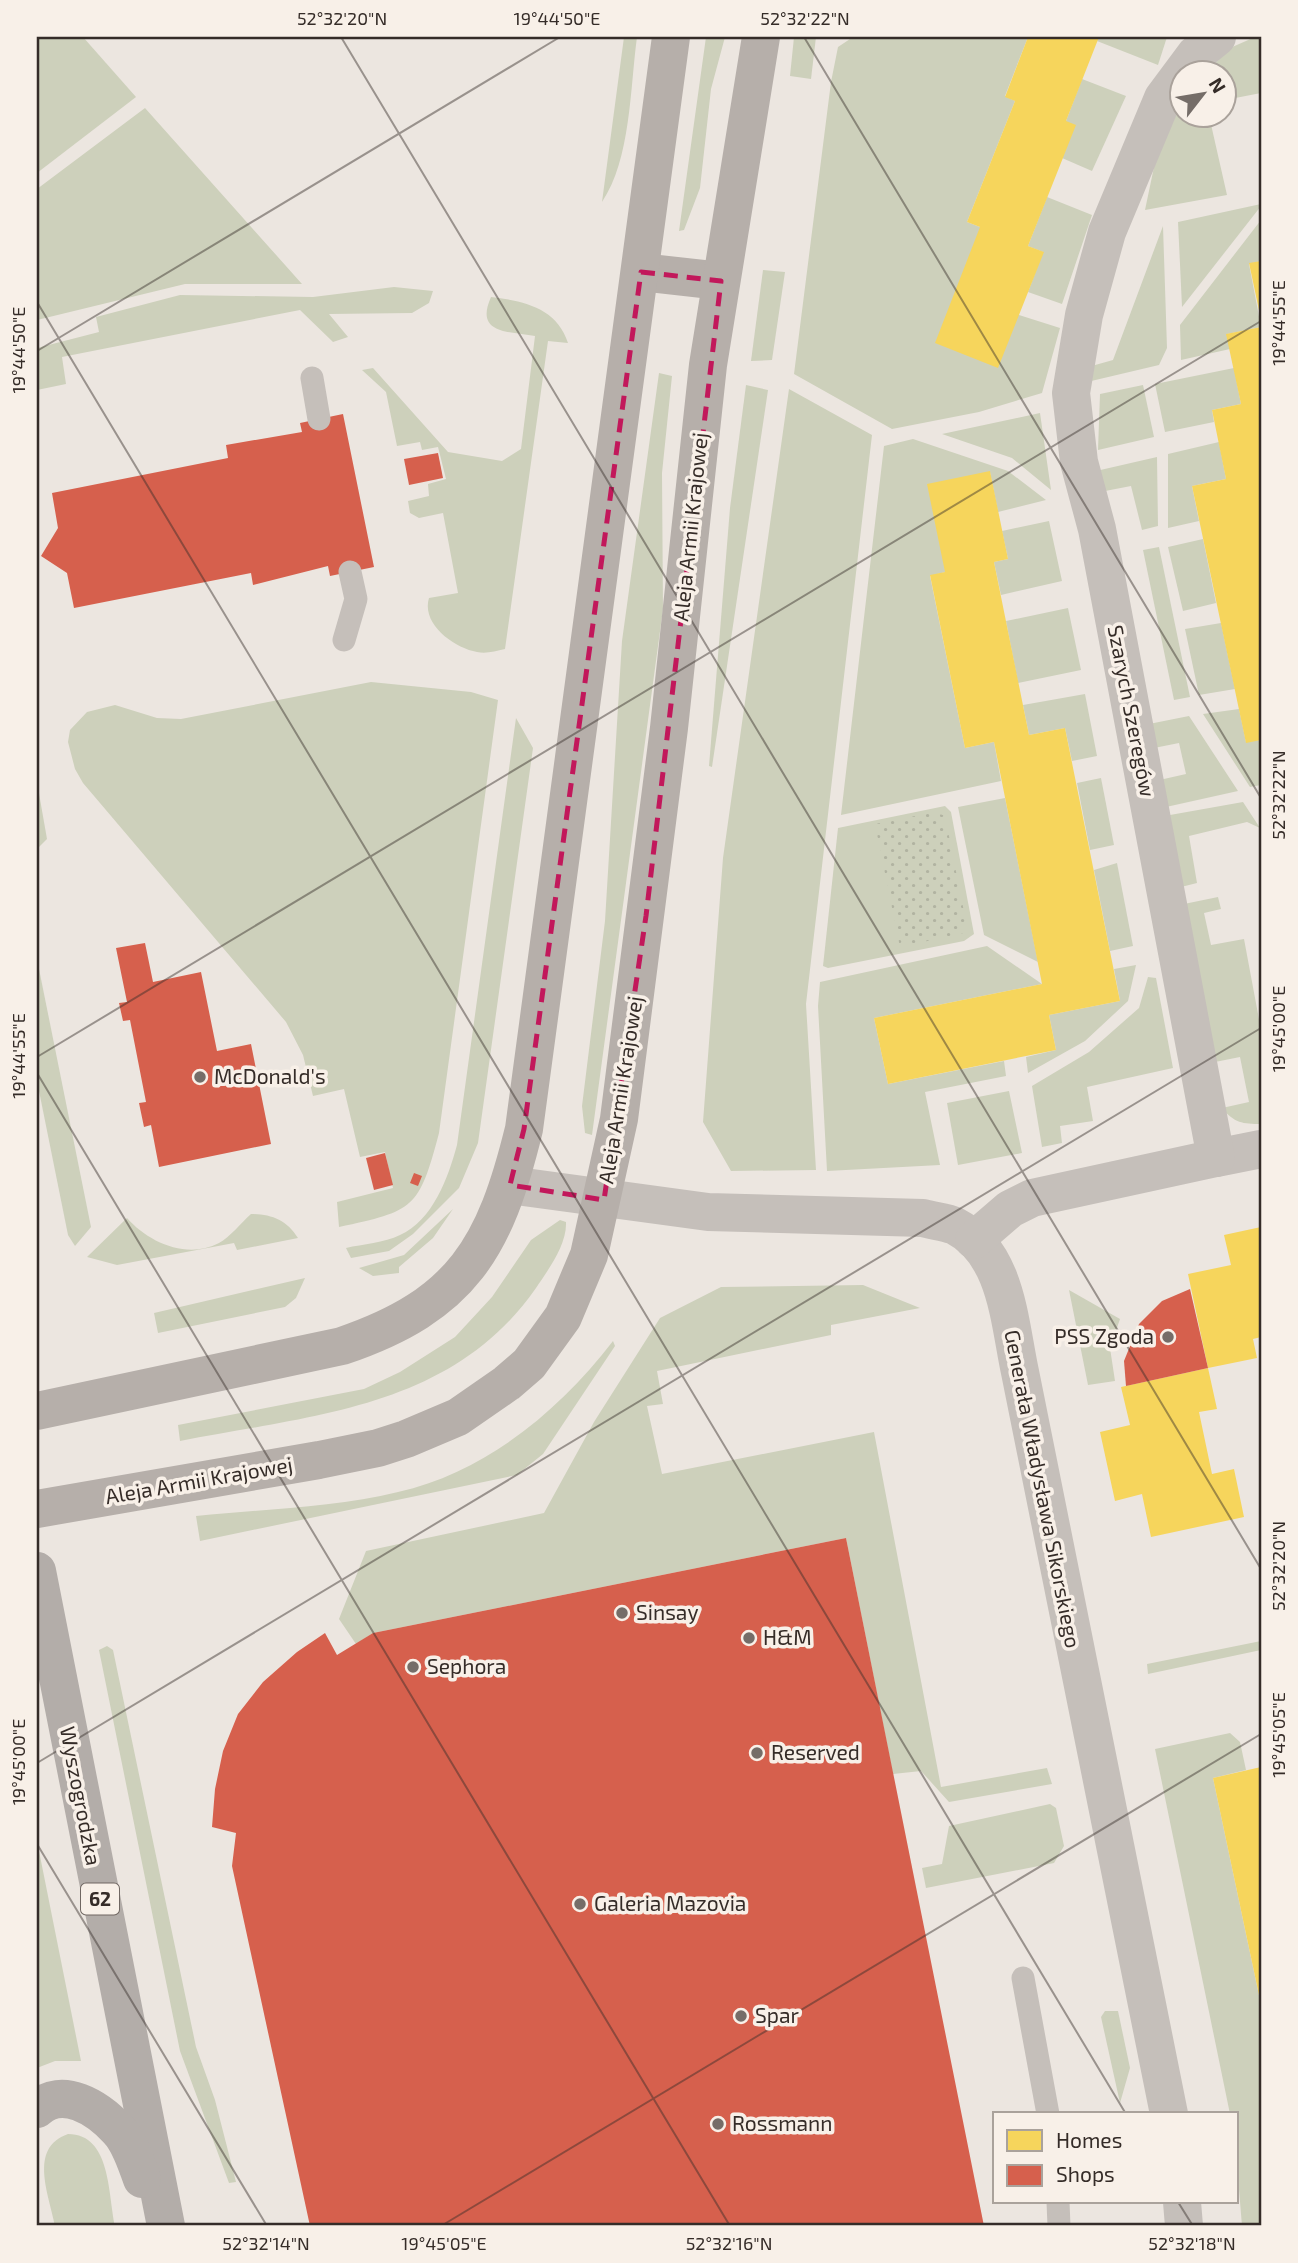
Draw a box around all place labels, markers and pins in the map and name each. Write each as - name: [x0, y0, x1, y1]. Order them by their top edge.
- place label: McDonald's: [214, 1063, 326, 1088]
- marker: McDonald's: [192, 1069, 208, 1085]
- place label: PSS Zgoda: [1054, 1323, 1154, 1348]
- marker: PSS Zgoda: [1160, 1329, 1176, 1345]
- place label: Sinsay: [636, 1599, 699, 1624]
- marker: Sinsay: [614, 1605, 630, 1621]
- place label: H&M: [763, 1624, 812, 1649]
- marker: H&M: [741, 1630, 757, 1646]
- place label: Sephora: [427, 1653, 506, 1678]
- marker: Sephora: [405, 1659, 421, 1675]
- place label: Reserved: [771, 1739, 860, 1764]
- marker: Reserved: [749, 1745, 765, 1761]
- place label: Galeria Mazovia: [594, 1890, 746, 1915]
- marker: Galeria Mazovia: [572, 1896, 588, 1912]
- place label: Spar: [755, 2002, 799, 2027]
- marker: Spar: [733, 2008, 749, 2024]
- place label: Rossmann: [732, 2110, 832, 2135]
- marker: Rossmann: [710, 2116, 726, 2132]

